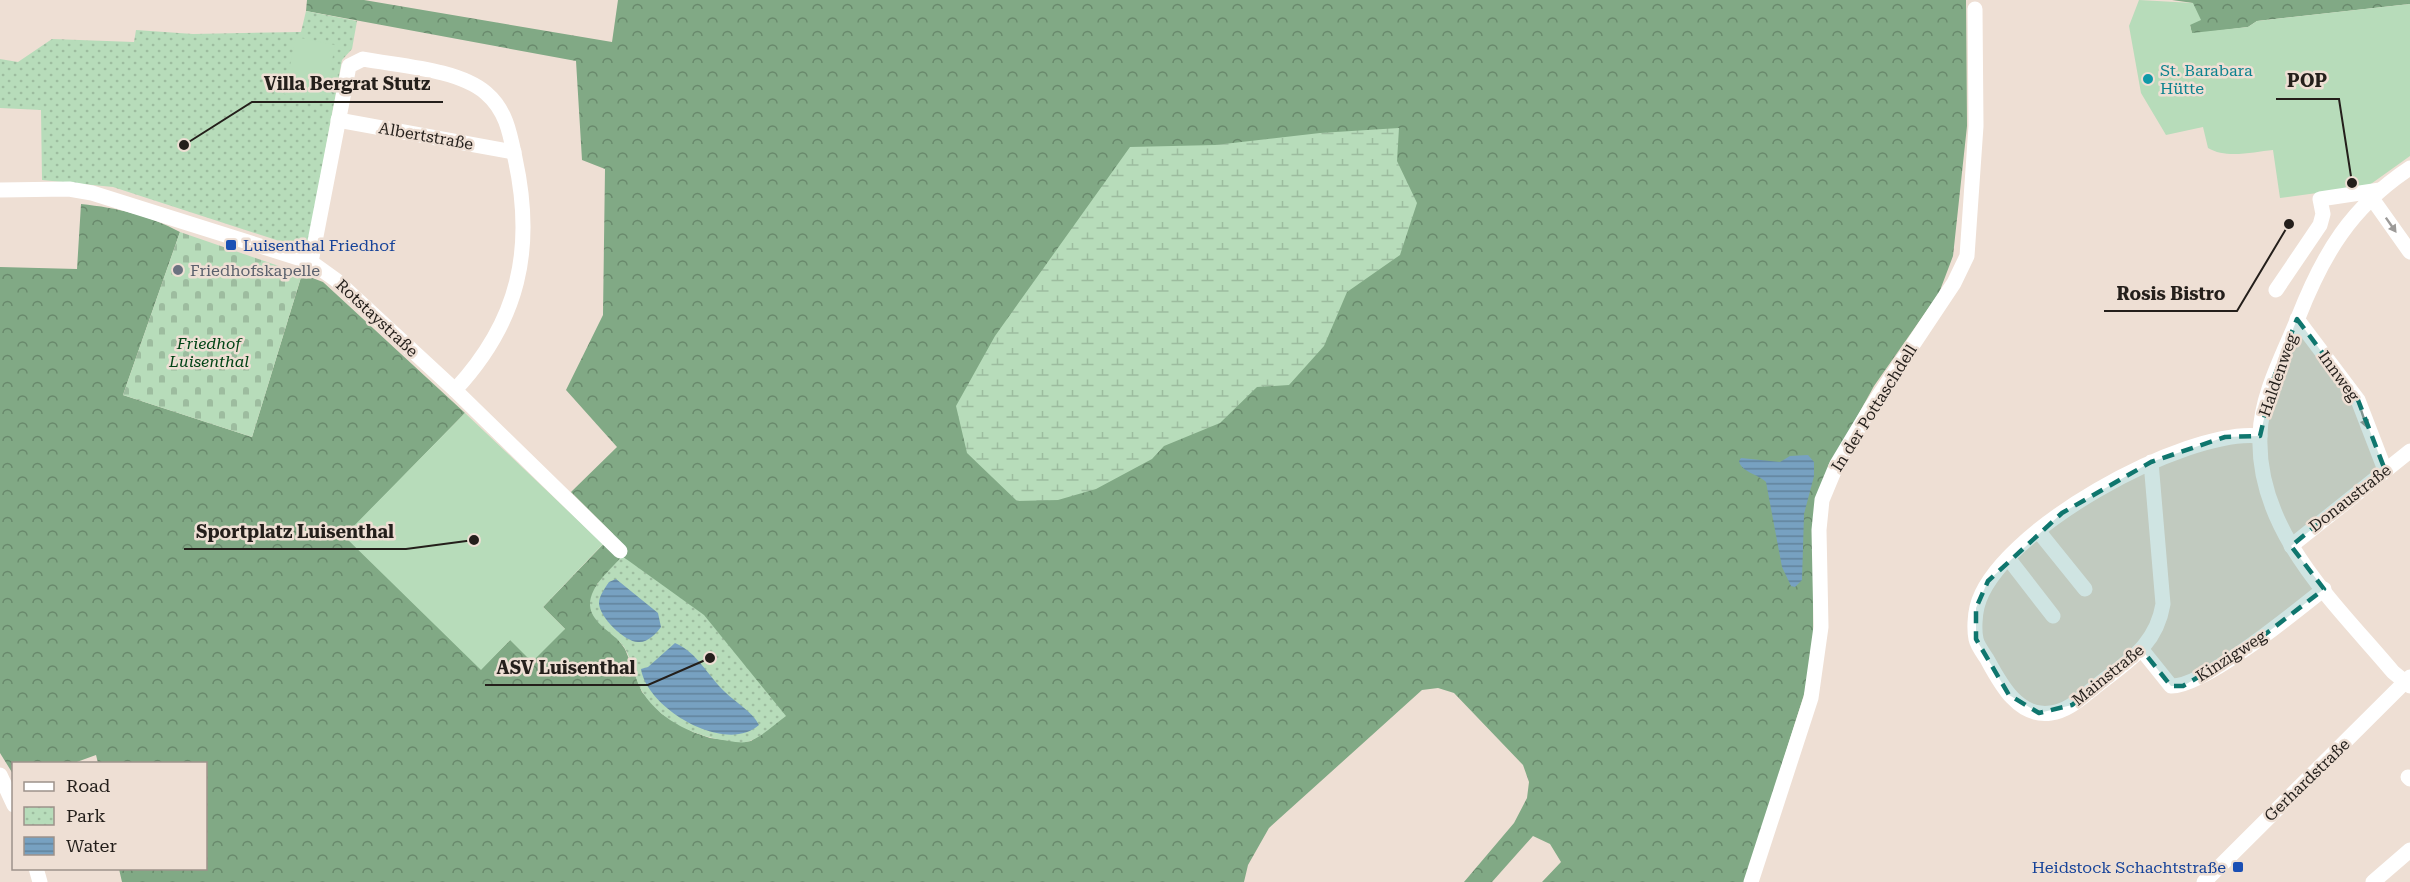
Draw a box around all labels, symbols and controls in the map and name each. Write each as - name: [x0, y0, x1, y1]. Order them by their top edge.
- place label: St. Barabara Hütte: [2160, 61, 2253, 98]
- callout: POP: [2276, 63, 2339, 99]
- callout: Villa Bergrat Stutz: [252, 66, 443, 102]
- text: POP: [2287, 70, 2327, 91]
- marker: St. Barabara Hütte: [2141, 72, 2155, 86]
- text: Villa Bergrat Stutz: [264, 73, 430, 94]
- street label: Albertstraße: [377, 118, 475, 154]
- one-way arrow: [2385, 216, 2397, 232]
- place label: Luisenthal Friedhof: [243, 236, 396, 255]
- marker: Luisenthal Friedhof: [224, 238, 238, 252]
- place label: Friedhofskapelle: [190, 261, 320, 280]
- marker: Friedhofskapelle: [171, 263, 185, 277]
- street label: Rotstaystraße: [332, 275, 422, 361]
- callout: Rosis Bistro: [2104, 275, 2237, 311]
- text: Rosis Bistro: [2117, 283, 2226, 304]
- street label: Haldenweg: [2255, 330, 2301, 419]
- park label: Friedhof Luisenthal: [168, 334, 249, 371]
- street label: In der Pottaschdell: [1827, 341, 1921, 475]
- street label: Innweg: [2315, 347, 2364, 405]
- one-way arrow: [2360, 410, 2370, 428]
- street label: Donaustraße: [2305, 460, 2395, 536]
- callout: Sportplatz Luisenthal: [184, 513, 406, 549]
- text: Sportplatz Luisenthal: [196, 521, 394, 542]
- street label: Kinzigweg: [2192, 626, 2270, 686]
- street label: Mainstraße: [2068, 640, 2148, 710]
- callout: ASV Luisenthal: [485, 649, 648, 685]
- text: ASV Luisenthal: [497, 657, 636, 678]
- street label: Gerhardstraße: [2260, 734, 2354, 825]
- legend: [12, 762, 207, 870]
- text: Road: [66, 775, 111, 796]
- text: Park: [66, 805, 106, 826]
- text: Water: [66, 835, 117, 856]
- place label: Heidstock Schachtstraße: [2032, 858, 2226, 877]
- marker: Heidstock Schachtstraße: [2231, 860, 2245, 874]

